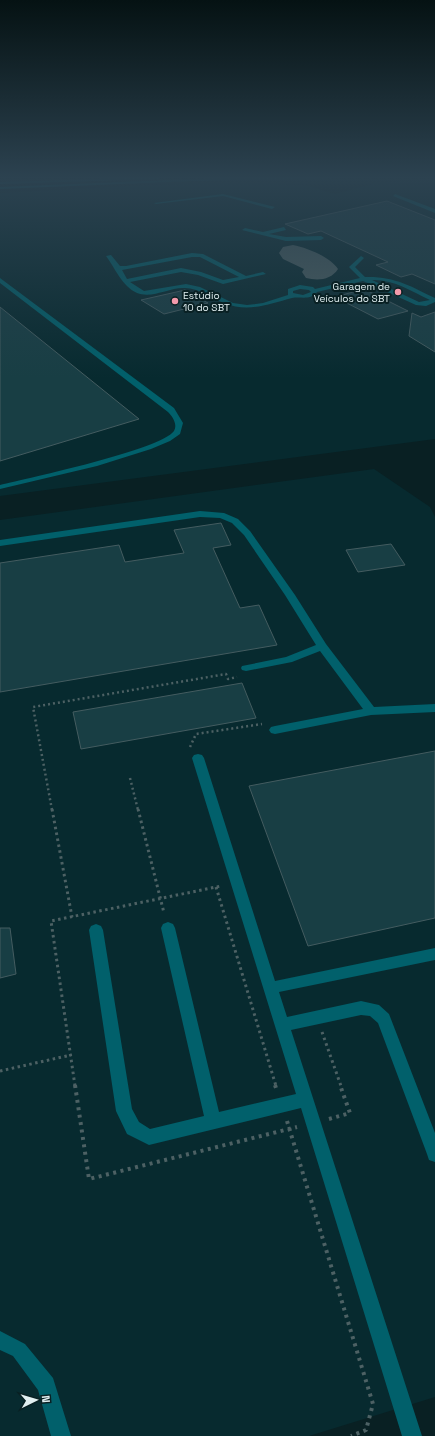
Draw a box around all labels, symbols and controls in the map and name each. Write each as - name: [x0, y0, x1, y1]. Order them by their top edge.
- place label: Garagem de Veículos do SBT: [314, 280, 390, 305]
- marker: Garagem de Veículos do SBT: [393, 287, 403, 297]
- place label: Estúdio 10 do SBT: [183, 289, 230, 314]
- marker: Estúdio 10 do SBT: [170, 296, 180, 306]
- north arrow: [16, 1380, 56, 1420]
- text: N: [39, 1395, 53, 1403]

